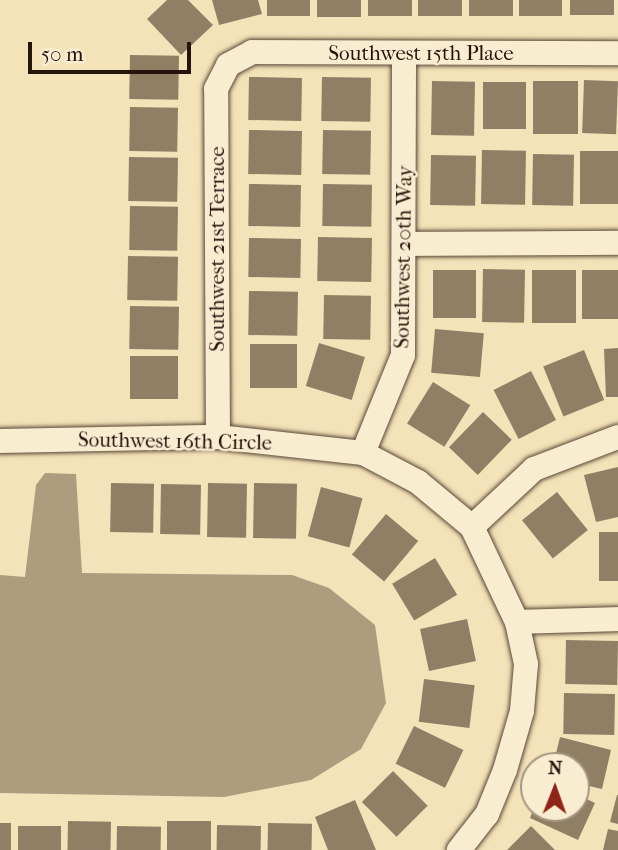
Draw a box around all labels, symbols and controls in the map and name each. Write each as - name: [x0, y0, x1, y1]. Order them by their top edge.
- scale bar: [32, 28, 194, 72]
- street label: Southwest 15th Place: [328, 40, 514, 66]
- text: 50 m: [41, 42, 84, 66]
- street label: Southwest 21st Terrace: [204, 146, 230, 352]
- street label: Southwest 20th Way: [389, 165, 417, 349]
- street label: Southwest 16th Circle: [78, 427, 272, 455]
- north arrow: [520, 752, 590, 822]
- text: N: [548, 757, 563, 779]

